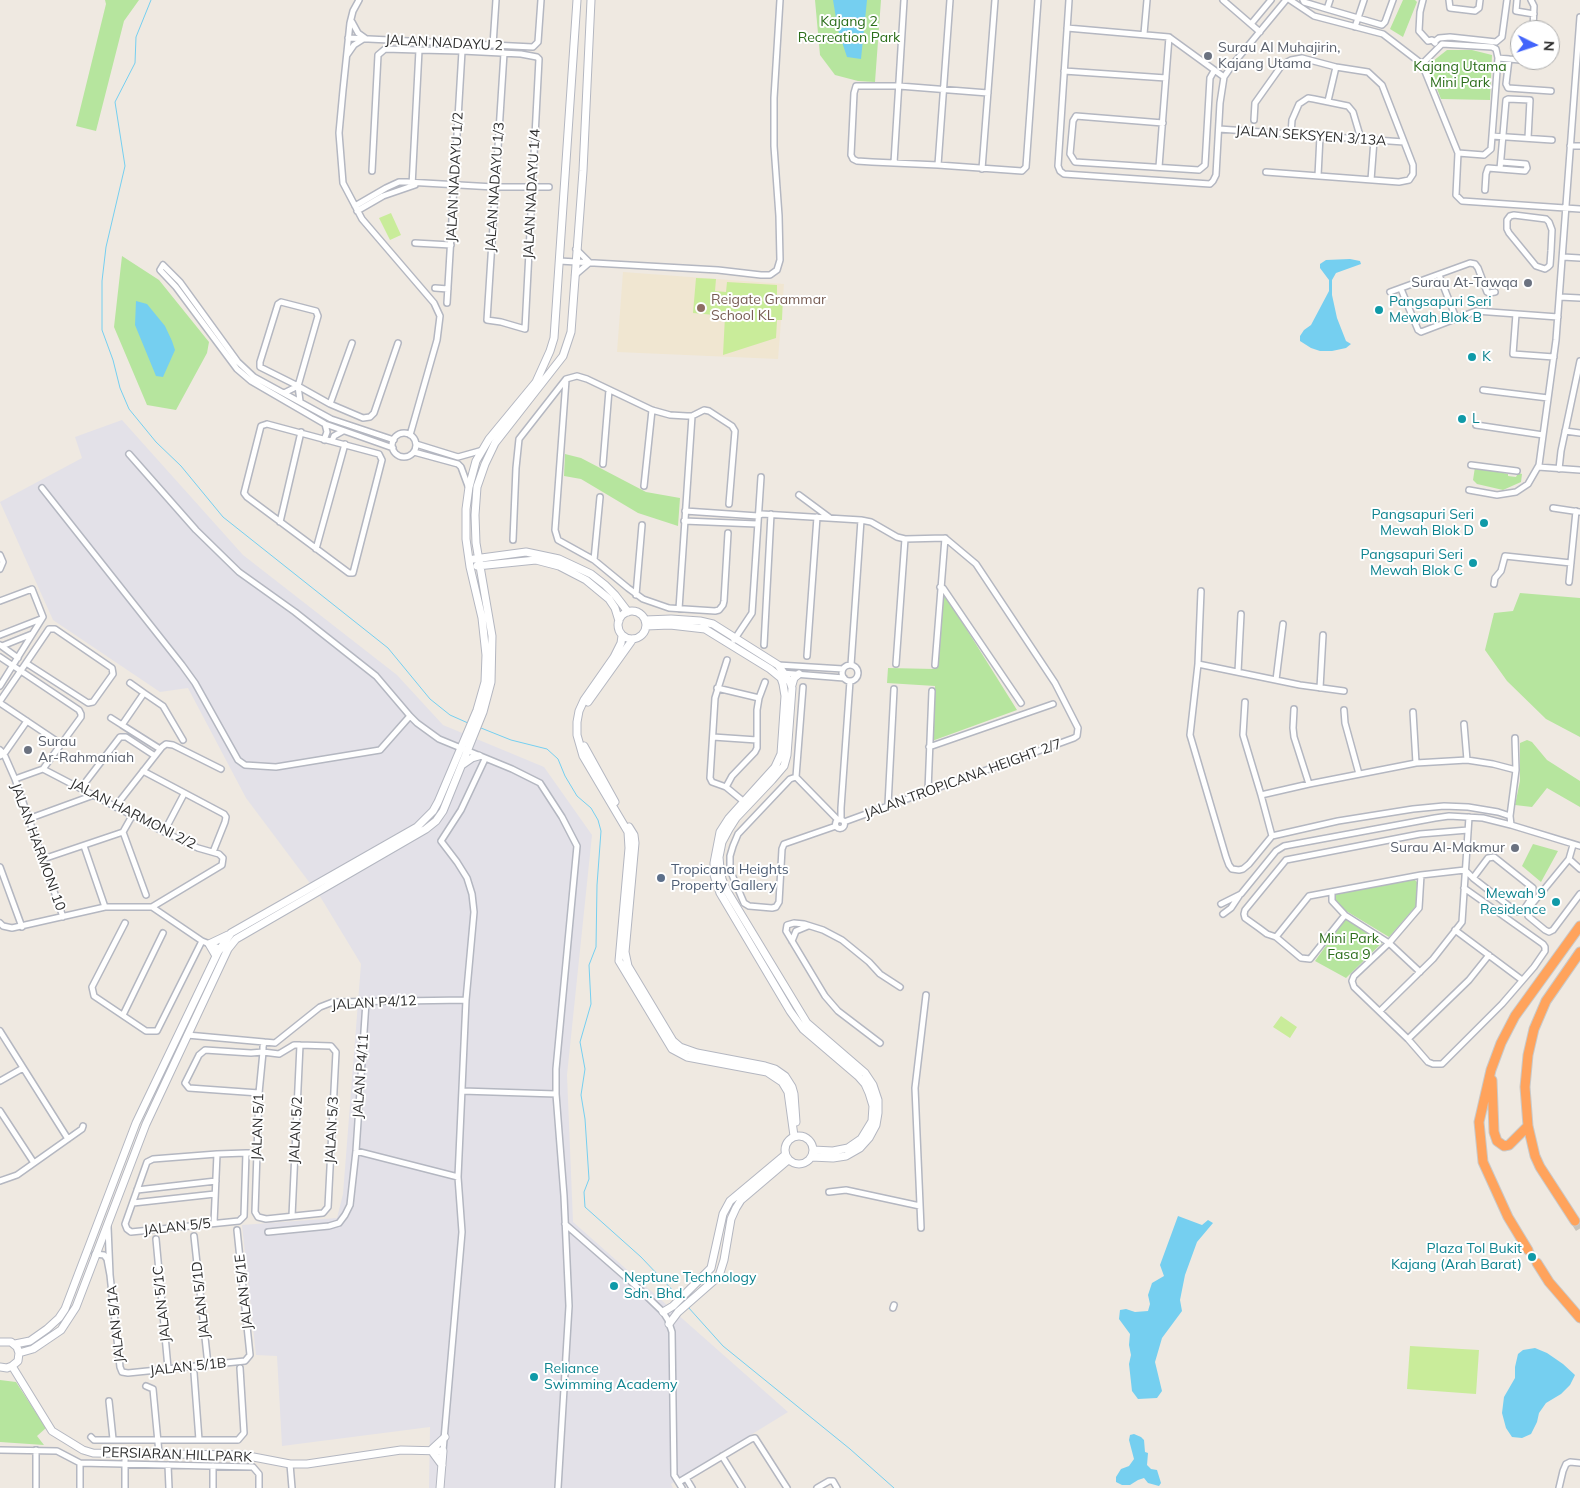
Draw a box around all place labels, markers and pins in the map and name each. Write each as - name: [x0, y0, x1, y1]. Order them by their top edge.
- place label: Surau Al Muhajirin, Kajang Utama: [1218, 40, 1340, 72]
- marker: Surau Al Muhajirin, Kajang Utama: [1202, 50, 1214, 62]
- place label: Surau At-Tawqa: [1411, 275, 1518, 291]
- marker: Surau At-Tawqa: [1522, 277, 1534, 289]
- place label: Reigate Grammar School KL: [711, 292, 826, 324]
- place label: Pangsapuri Seri Mewah Blok B: [1389, 294, 1491, 326]
- marker: Reigate Grammar School KL: [695, 302, 707, 314]
- marker: Pangsapuri Seri Mewah Blok B: [1373, 304, 1385, 316]
- place label: K: [1482, 349, 1491, 365]
- marker: K: [1466, 351, 1478, 363]
- place label: L: [1472, 411, 1480, 427]
- marker: L: [1456, 413, 1468, 425]
- place label: Pangsapuri Seri Mewah Blok D: [1372, 507, 1474, 540]
- marker: Pangsapuri Seri Mewah Blok D: [1478, 517, 1490, 529]
- place label: Pangsapuri Seri Mewah Blok C: [1361, 547, 1463, 580]
- marker: Pangsapuri Seri Mewah Blok C: [1467, 557, 1479, 569]
- place label: Surau Ar-Rahmaniah: [38, 734, 134, 766]
- marker: Surau Ar-Rahmaniah: [22, 744, 34, 756]
- place label: Surau Al-Makmur: [1390, 840, 1505, 856]
- marker: Surau Al-Makmur: [1509, 842, 1521, 854]
- place label: Tropicana Heights Property Gallery: [671, 862, 789, 894]
- marker: Tropicana Heights Property Gallery: [655, 872, 667, 884]
- place label: Mewah 9 Residence: [1480, 886, 1546, 919]
- marker: Mewah 9 Residence: [1550, 896, 1562, 908]
- place label: Plaza Tol Bukit Kajang (Arah Barat): [1391, 1241, 1522, 1274]
- marker: Plaza Tol Bukit Kajang (Arah Barat): [1526, 1251, 1538, 1263]
- place label: Neptune Technology Sdn. Bhd.: [624, 1270, 756, 1302]
- marker: Neptune Technology Sdn. Bhd.: [608, 1280, 620, 1292]
- place label: Reliance Swimming Academy: [544, 1361, 678, 1394]
- marker: Reliance Swimming Academy: [528, 1371, 540, 1383]

